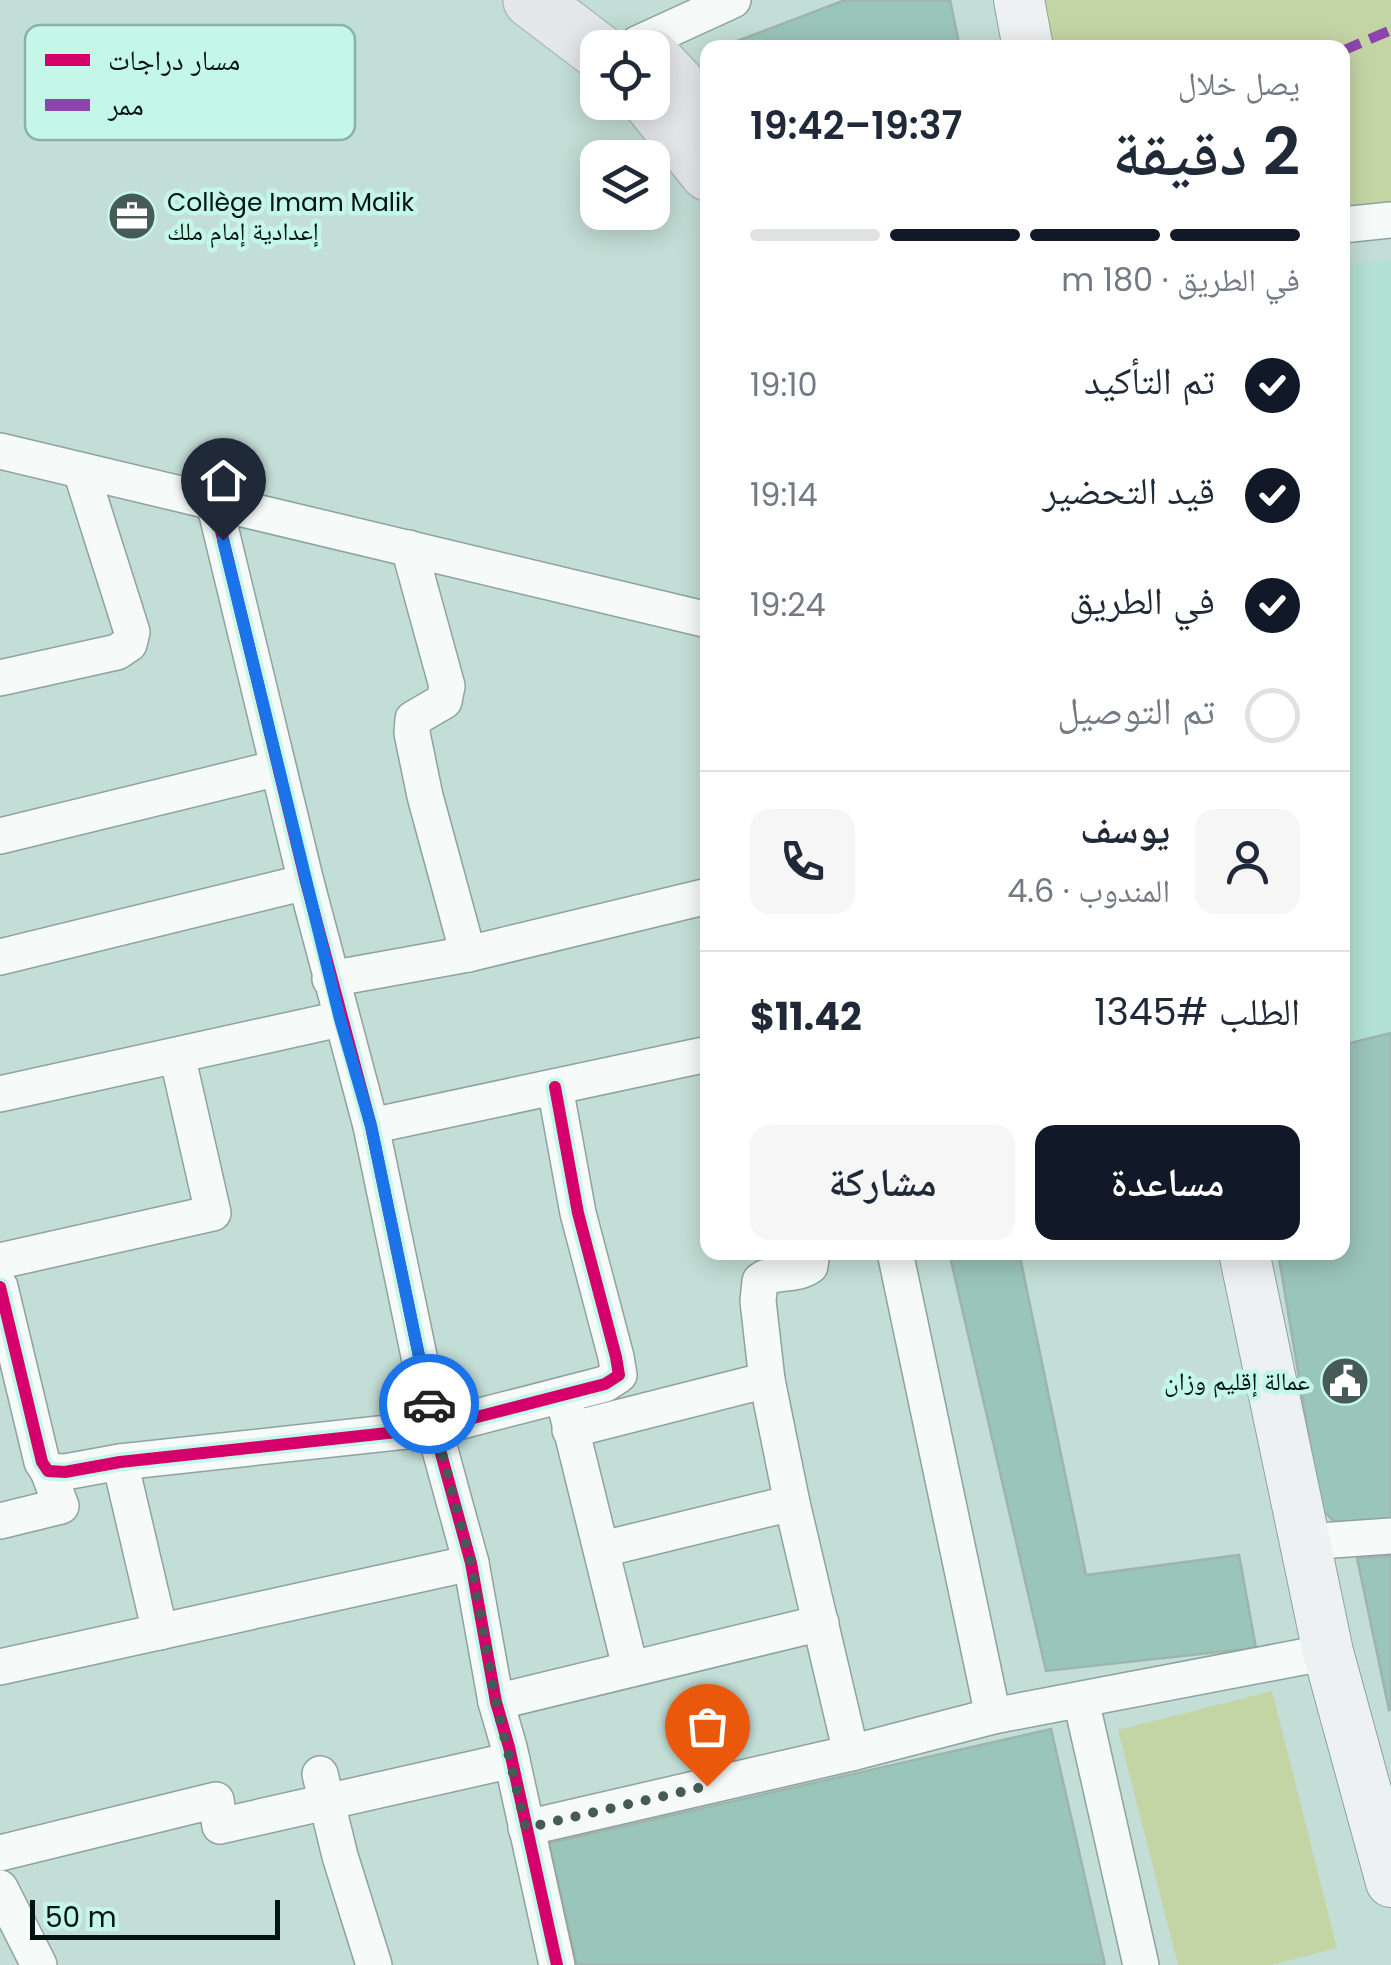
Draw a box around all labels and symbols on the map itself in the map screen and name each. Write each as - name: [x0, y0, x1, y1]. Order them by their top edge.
- legend: [25, 25, 355, 140]
- text: مسار دراجات: [108, 41, 240, 80]
- text: ممر: [107, 86, 144, 125]
- place label: Collège Imam Malik إعدادية إمام ملك: [167, 185, 414, 249]
- office icon: Collège Imam Malik إعدادية إمام ملك: [106, 190, 158, 242]
- pin: [181, 438, 266, 541]
- courier: [379, 1354, 479, 1454]
- public building icon: عمالة إقليم وزان: [1319, 1355, 1371, 1407]
- place label: عمالة إقليم وزان: [1164, 1364, 1310, 1399]
- pin: [665, 1684, 750, 1787]
- scale bar: [30, 1895, 280, 1940]

